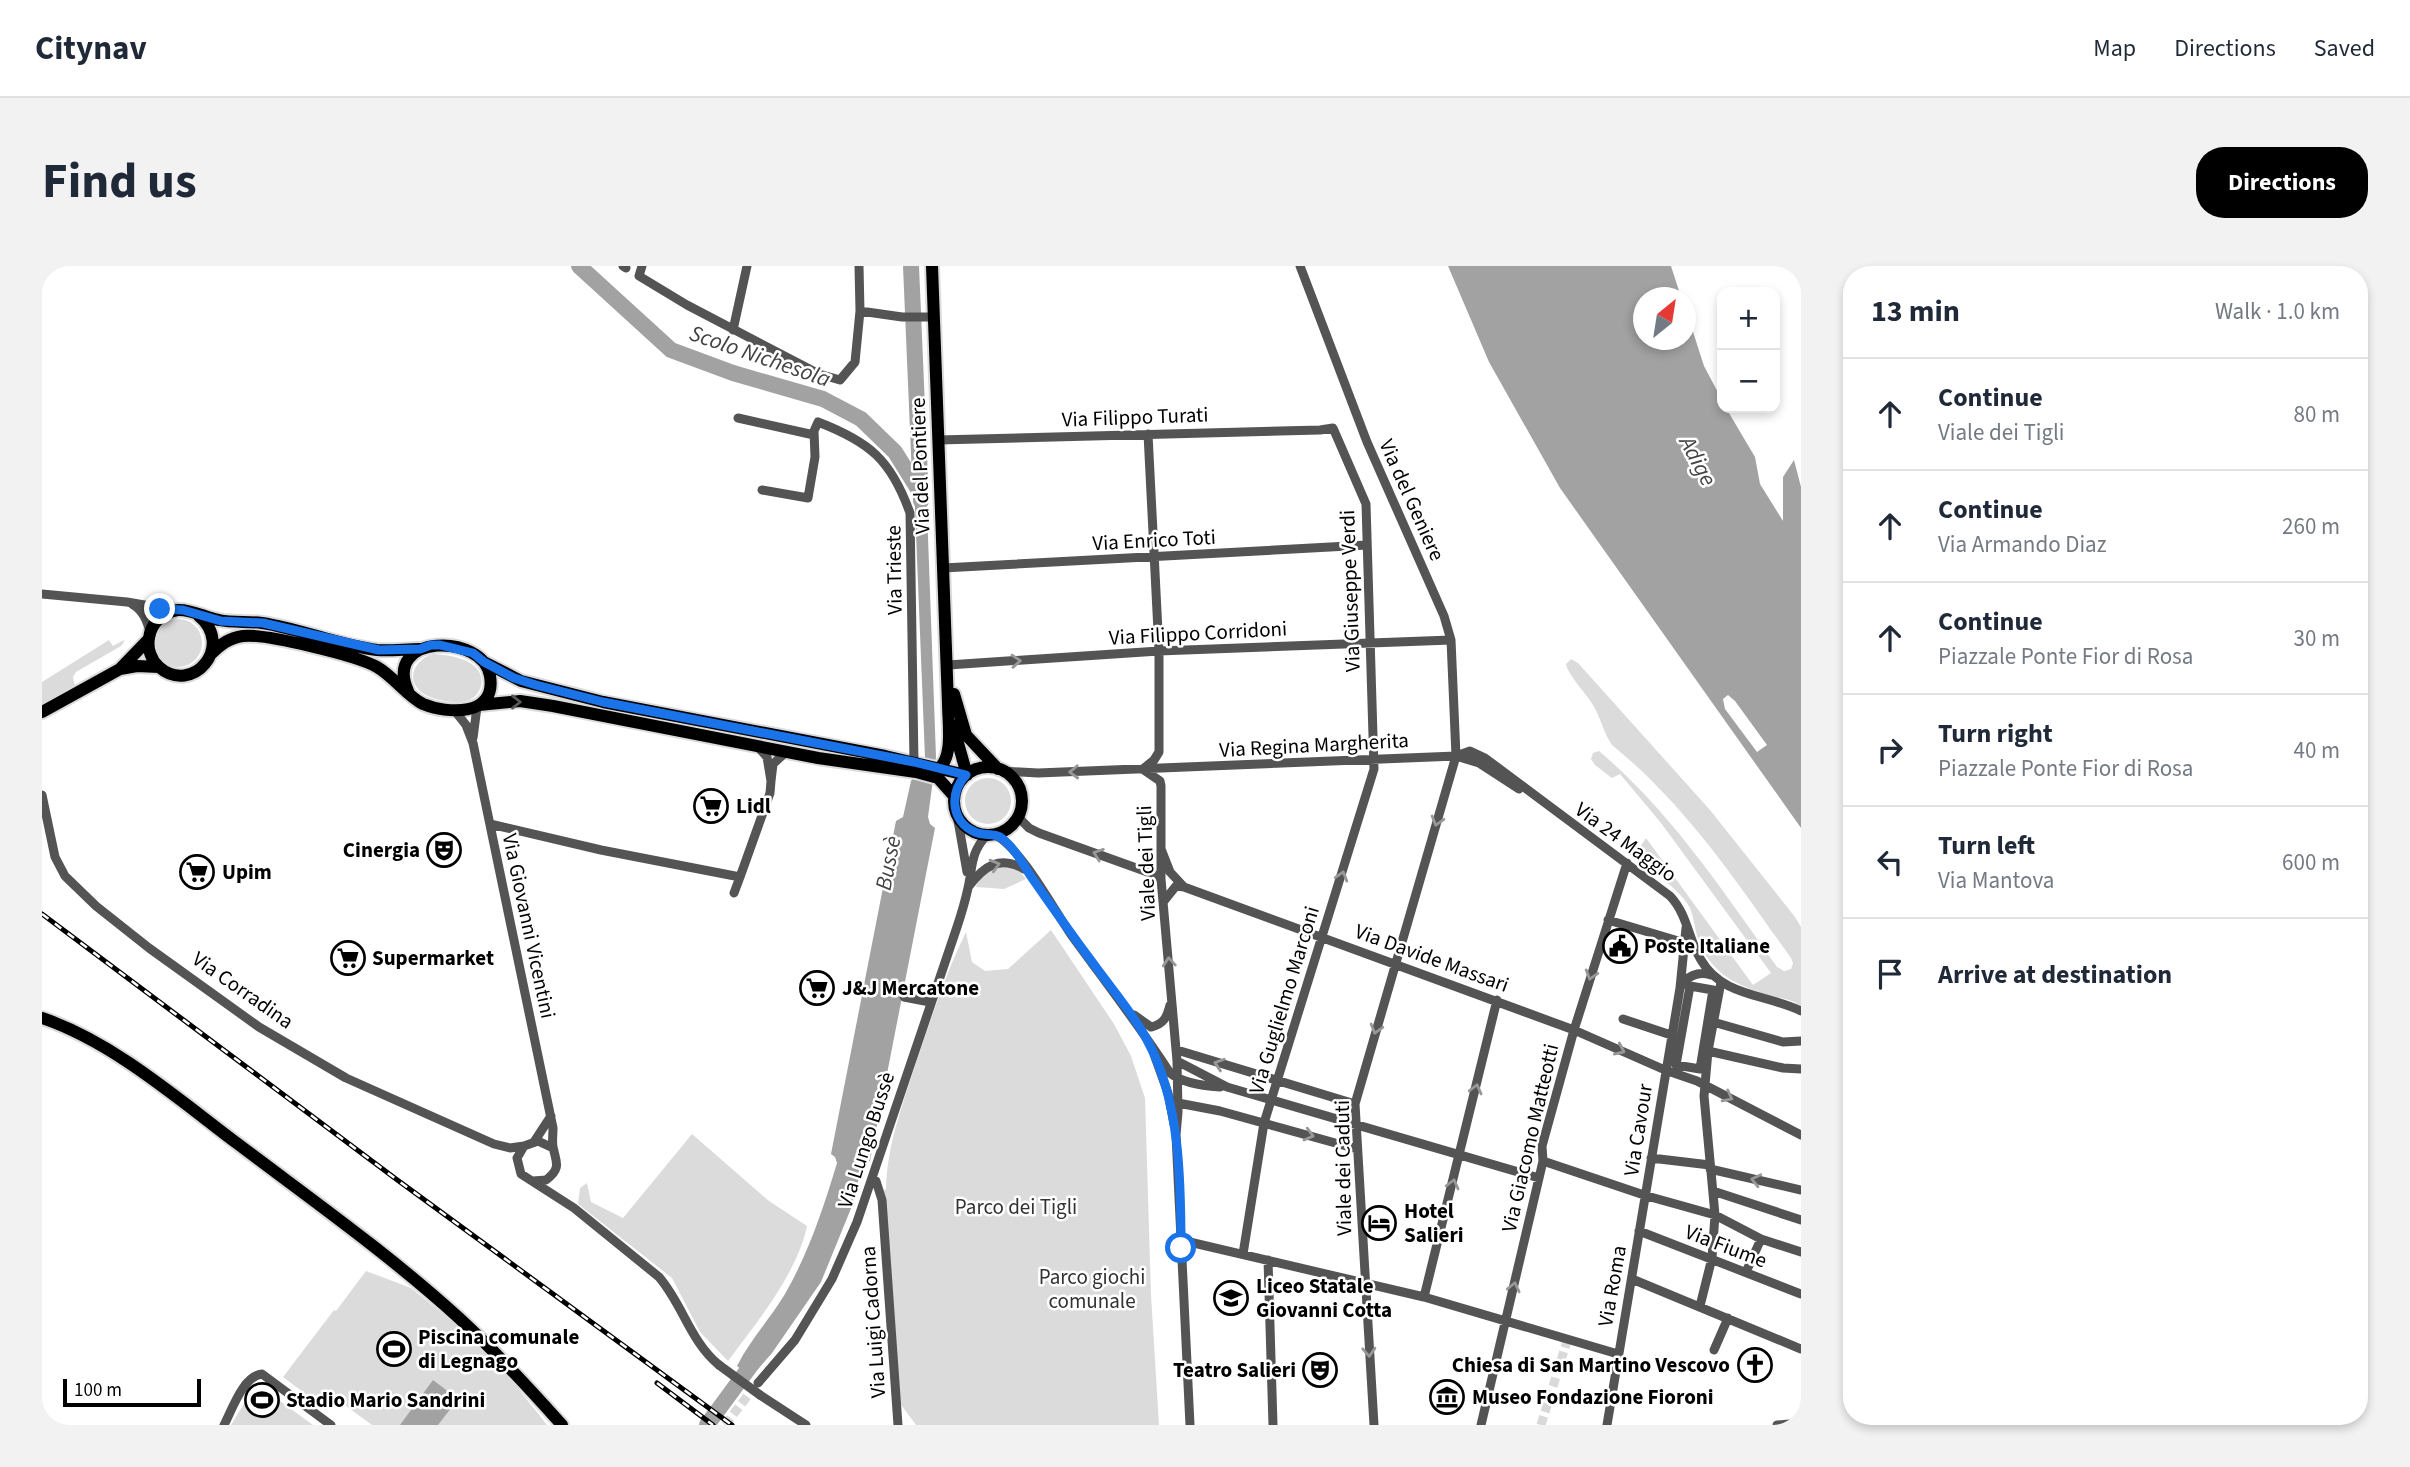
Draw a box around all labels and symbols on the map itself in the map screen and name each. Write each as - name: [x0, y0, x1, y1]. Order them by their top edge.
- north arrow: [1633, 287, 1696, 350]
- water label: Scolo Nichesola: [685, 316, 835, 396]
- street label: Via del Pontiere: [903, 397, 937, 535]
- street label: Via Filippo Turati: [1061, 399, 1209, 435]
- water label: Adige: [1670, 428, 1725, 492]
- street label: Via del Geniere: [1372, 434, 1452, 566]
- street label: Via Giuseppe Verdi: [1332, 509, 1368, 673]
- street label: Via Enrico Toti: [1091, 522, 1217, 558]
- street label: Via Trieste: [878, 525, 910, 615]
- route end: [144, 593, 175, 624]
- street label: Via Filippo Corridoni: [1108, 613, 1288, 653]
- one-way arrow: [1010, 654, 1021, 669]
- one-way arrow: [511, 694, 522, 710]
- street label: Via Regina Margherita: [1218, 725, 1410, 765]
- one-way arrow: [1069, 765, 1080, 780]
- supermarket icon: Lidl: [692, 787, 730, 825]
- place label: Lidl: [736, 791, 771, 821]
- street label: Via 24 Maggio: [1569, 795, 1683, 889]
- street label: Viale dei Tigli: [1129, 805, 1163, 921]
- one-way arrow: [1431, 815, 1445, 827]
- theatre icon: Cinergia: [425, 831, 463, 869]
- street label: Via Giovanni Vicentini: [495, 831, 563, 1021]
- water label: Bussè: [867, 833, 909, 893]
- place label: Cinergia: [343, 835, 420, 865]
- one-way arrow: [1092, 848, 1104, 862]
- supermarket icon: Upim: [178, 853, 216, 891]
- place label: Upim: [222, 857, 272, 887]
- one-way arrow: [989, 859, 1001, 874]
- one-way arrow: [1333, 870, 1348, 882]
- street label: Via Guglielmo Marconi: [1241, 902, 1327, 1098]
- street label: Via Davide Massari: [1351, 916, 1513, 1000]
- public building icon: Poste Italiane: [1601, 927, 1639, 965]
- place label: Poste Italiane: [1644, 931, 1770, 961]
- supermarket icon: Supermarket: [329, 939, 367, 977]
- place label: Supermarket: [372, 943, 494, 973]
- street label: Via Corradina: [186, 944, 300, 1036]
- one-way arrow: [1162, 956, 1177, 967]
- one-way arrow: [1585, 968, 1599, 981]
- supermarket icon: J&J Mercatone: [798, 969, 836, 1007]
- place label: J&J Mercatone: [842, 973, 979, 1003]
- one-way arrow: [1370, 1023, 1385, 1035]
- street label: Via Giacomo Matteotti: [1494, 1041, 1566, 1235]
- one-way arrow: [1613, 1042, 1625, 1056]
- one-way arrow: [1214, 1057, 1226, 1072]
- street label: Via Lungo Bussè: [830, 1068, 902, 1212]
- street label: Via Cavour: [1616, 1081, 1660, 1178]
- one-way arrow: [1467, 1083, 1482, 1095]
- one-way arrow: [1721, 1089, 1733, 1102]
- street label: Viale dei Caduti: [1327, 1100, 1359, 1236]
- one-way arrow: [1303, 1127, 1315, 1142]
- one-way arrow: [1750, 1173, 1762, 1188]
- one-way arrow: [1445, 1178, 1459, 1190]
- park label: Parco dei Tigli: [955, 1192, 1077, 1222]
- place label: Hotel Salieri: [1404, 1196, 1464, 1250]
- hotel icon: Hotel Salieri: [1360, 1204, 1398, 1242]
- street label: Via Fiume: [1681, 1217, 1771, 1275]
- route start: [1165, 1232, 1196, 1263]
- street label: Via Roma: [1590, 1243, 1634, 1329]
- street label: Via Luigi Cadorna: [853, 1245, 893, 1399]
- park label: Parco giochi comunale: [1039, 1262, 1145, 1316]
- place label: Liceo Statale Giovanni Cotta: [1256, 1271, 1392, 1325]
- school or university icon: Liceo Statale Giovanni Cotta: [1212, 1279, 1250, 1317]
- one-way arrow: [1505, 1281, 1520, 1293]
- place label: Piscina comunale di Legnago: [418, 1322, 579, 1376]
- sports icon: Piscina comunale di Legnago: [375, 1330, 413, 1368]
- church icon: Chiesa di San Martino Vescovo: [1736, 1346, 1774, 1384]
- one-way arrow: [1362, 1347, 1377, 1358]
- place label: Chiesa di San Martino Vescovo: [1452, 1350, 1730, 1380]
- theatre icon: Teatro Salieri: [1301, 1351, 1339, 1389]
- place label: Teatro Salieri: [1173, 1355, 1296, 1385]
- scale bar: [63, 1376, 201, 1408]
- museum icon: Museo Fondazione Fioroni: [1428, 1378, 1466, 1416]
- sports icon: Stadio Mario Sandrini: [243, 1381, 281, 1419]
- place label: Museo Fondazione Fioroni: [1472, 1382, 1714, 1412]
- place label: Stadio Mario Sandrini: [286, 1385, 485, 1415]

